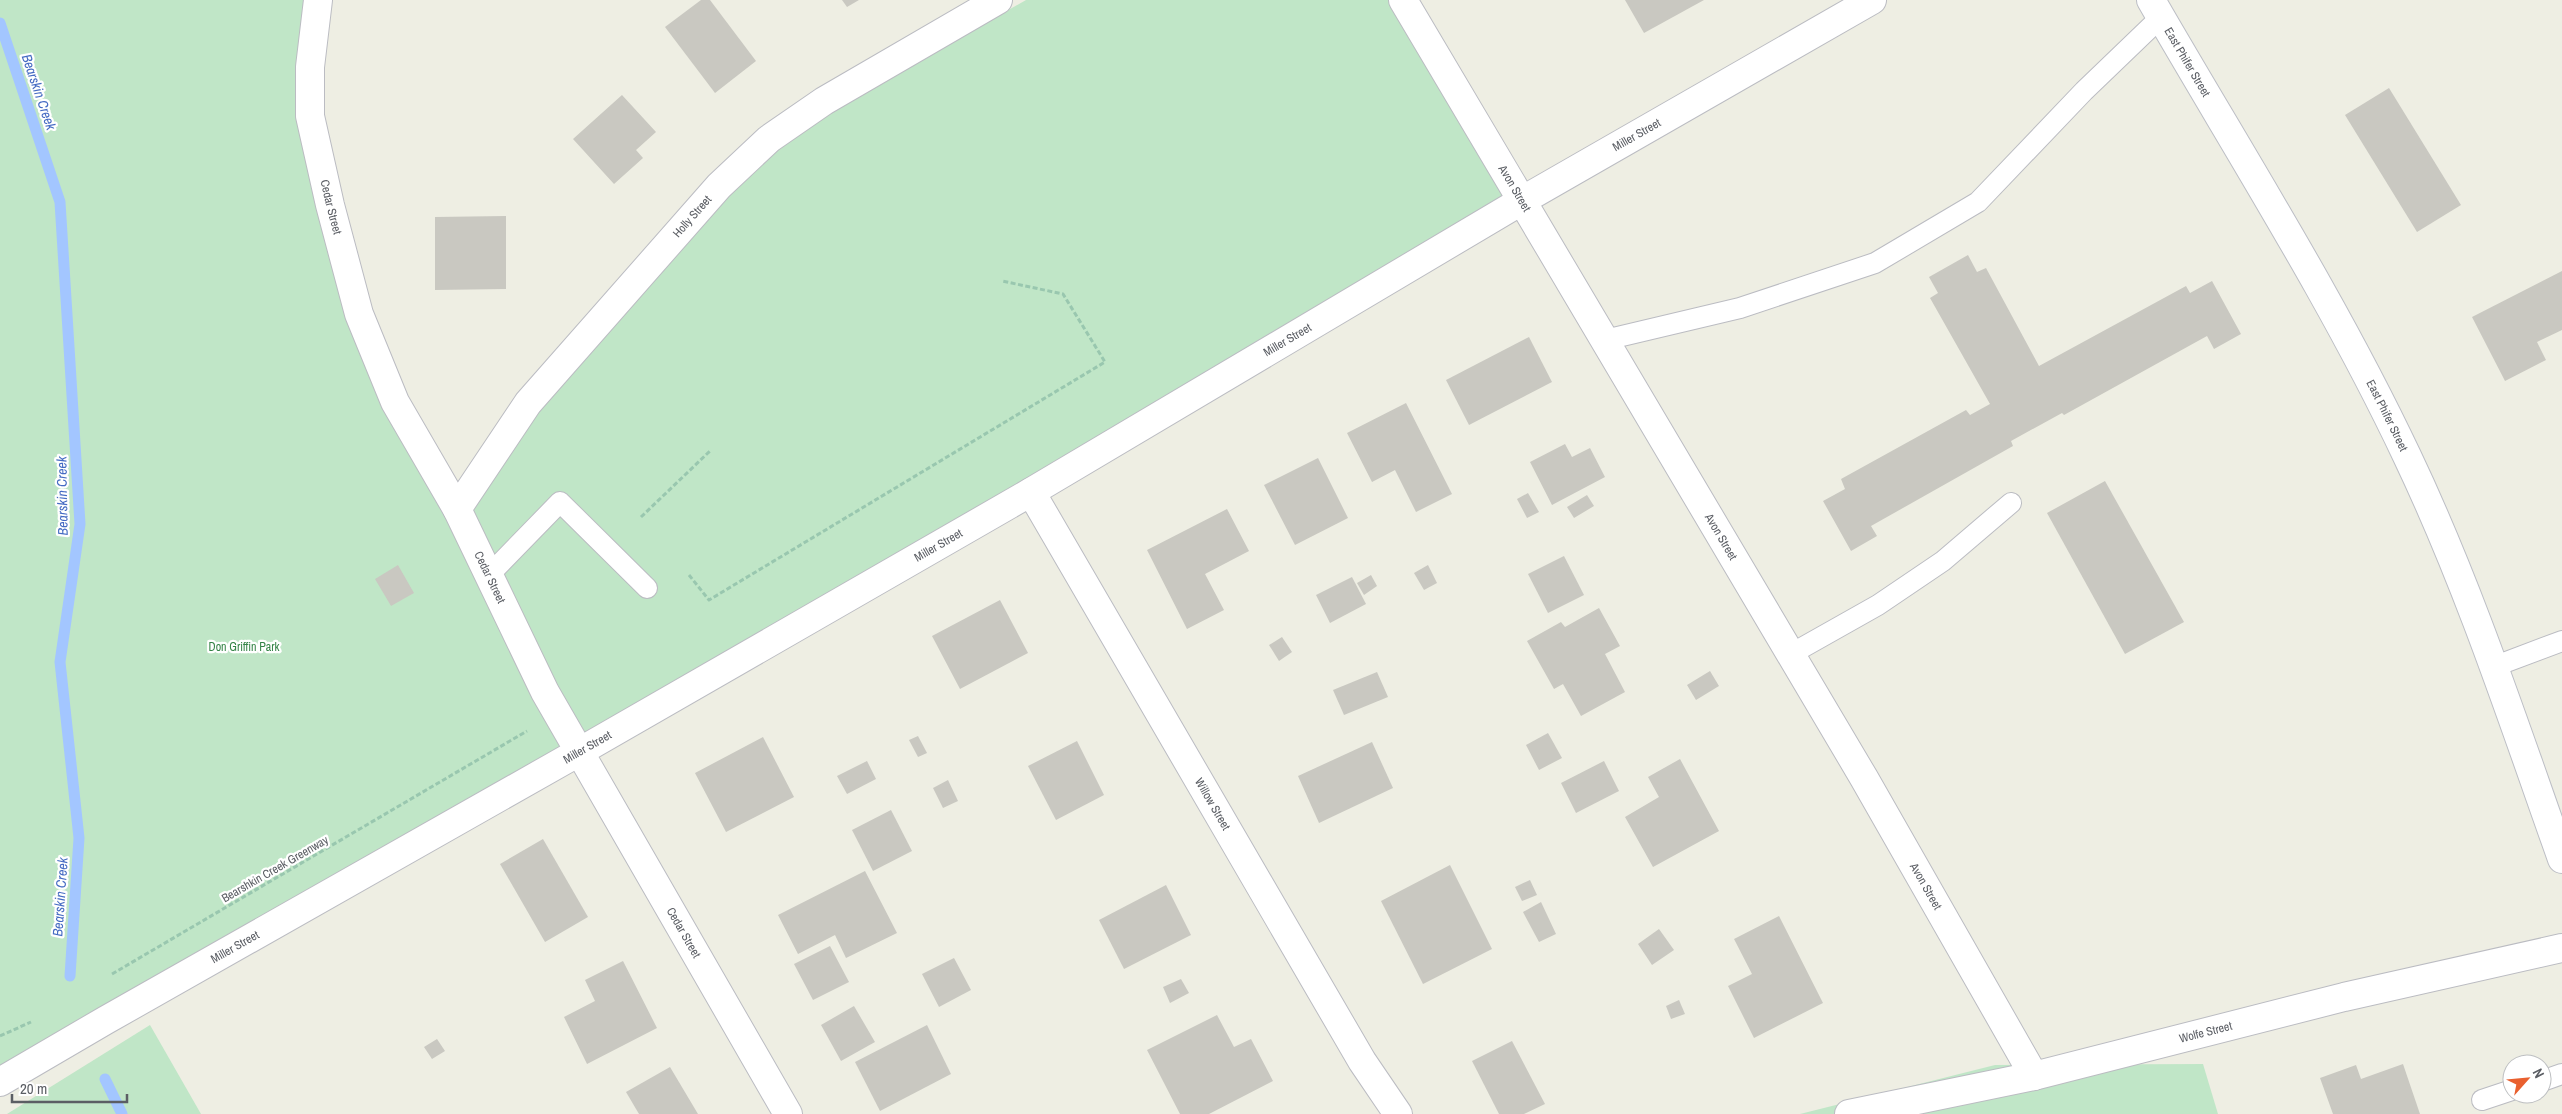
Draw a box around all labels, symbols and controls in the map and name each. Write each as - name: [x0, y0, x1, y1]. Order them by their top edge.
- street label: East Phifer Street: [2161, 25, 2214, 100]
- water label: Bearskin Creek: [18, 52, 61, 134]
- street label: Miller Street: [1610, 115, 1664, 155]
- street label: Avon Street: [1494, 161, 1535, 215]
- street label: Cedar Street: [317, 178, 346, 237]
- street label: Holly Street: [669, 192, 715, 241]
- street label: Miller Street: [1260, 319, 1315, 360]
- street label: East Phifer Street: [2363, 377, 2412, 454]
- water label: Bearskin Creek: [52, 455, 72, 536]
- street label: Avon Street: [1701, 510, 1741, 563]
- street label: Miller Street: [911, 525, 966, 565]
- street label: Cedar Street: [471, 549, 509, 606]
- park label: Don Griffin Park: [209, 639, 280, 655]
- street label: Miller Street: [560, 727, 615, 767]
- street label: Willow Street: [1191, 775, 1234, 833]
- street label: Bearshkin Creek Greenway: [219, 832, 331, 906]
- water label: Bearskin Creek: [48, 856, 72, 937]
- street label: Avon Street: [1906, 859, 1946, 913]
- street label: Cedar Street: [663, 904, 705, 961]
- street label: Miller Street: [208, 927, 262, 967]
- street label: Wolfe Street: [2177, 1018, 2234, 1047]
- north arrow: [2502, 1054, 2552, 1104]
- text: N: [2529, 1065, 2548, 1081]
- scale bar: [12, 1072, 128, 1104]
- text: 20 m: [20, 1078, 47, 1099]

